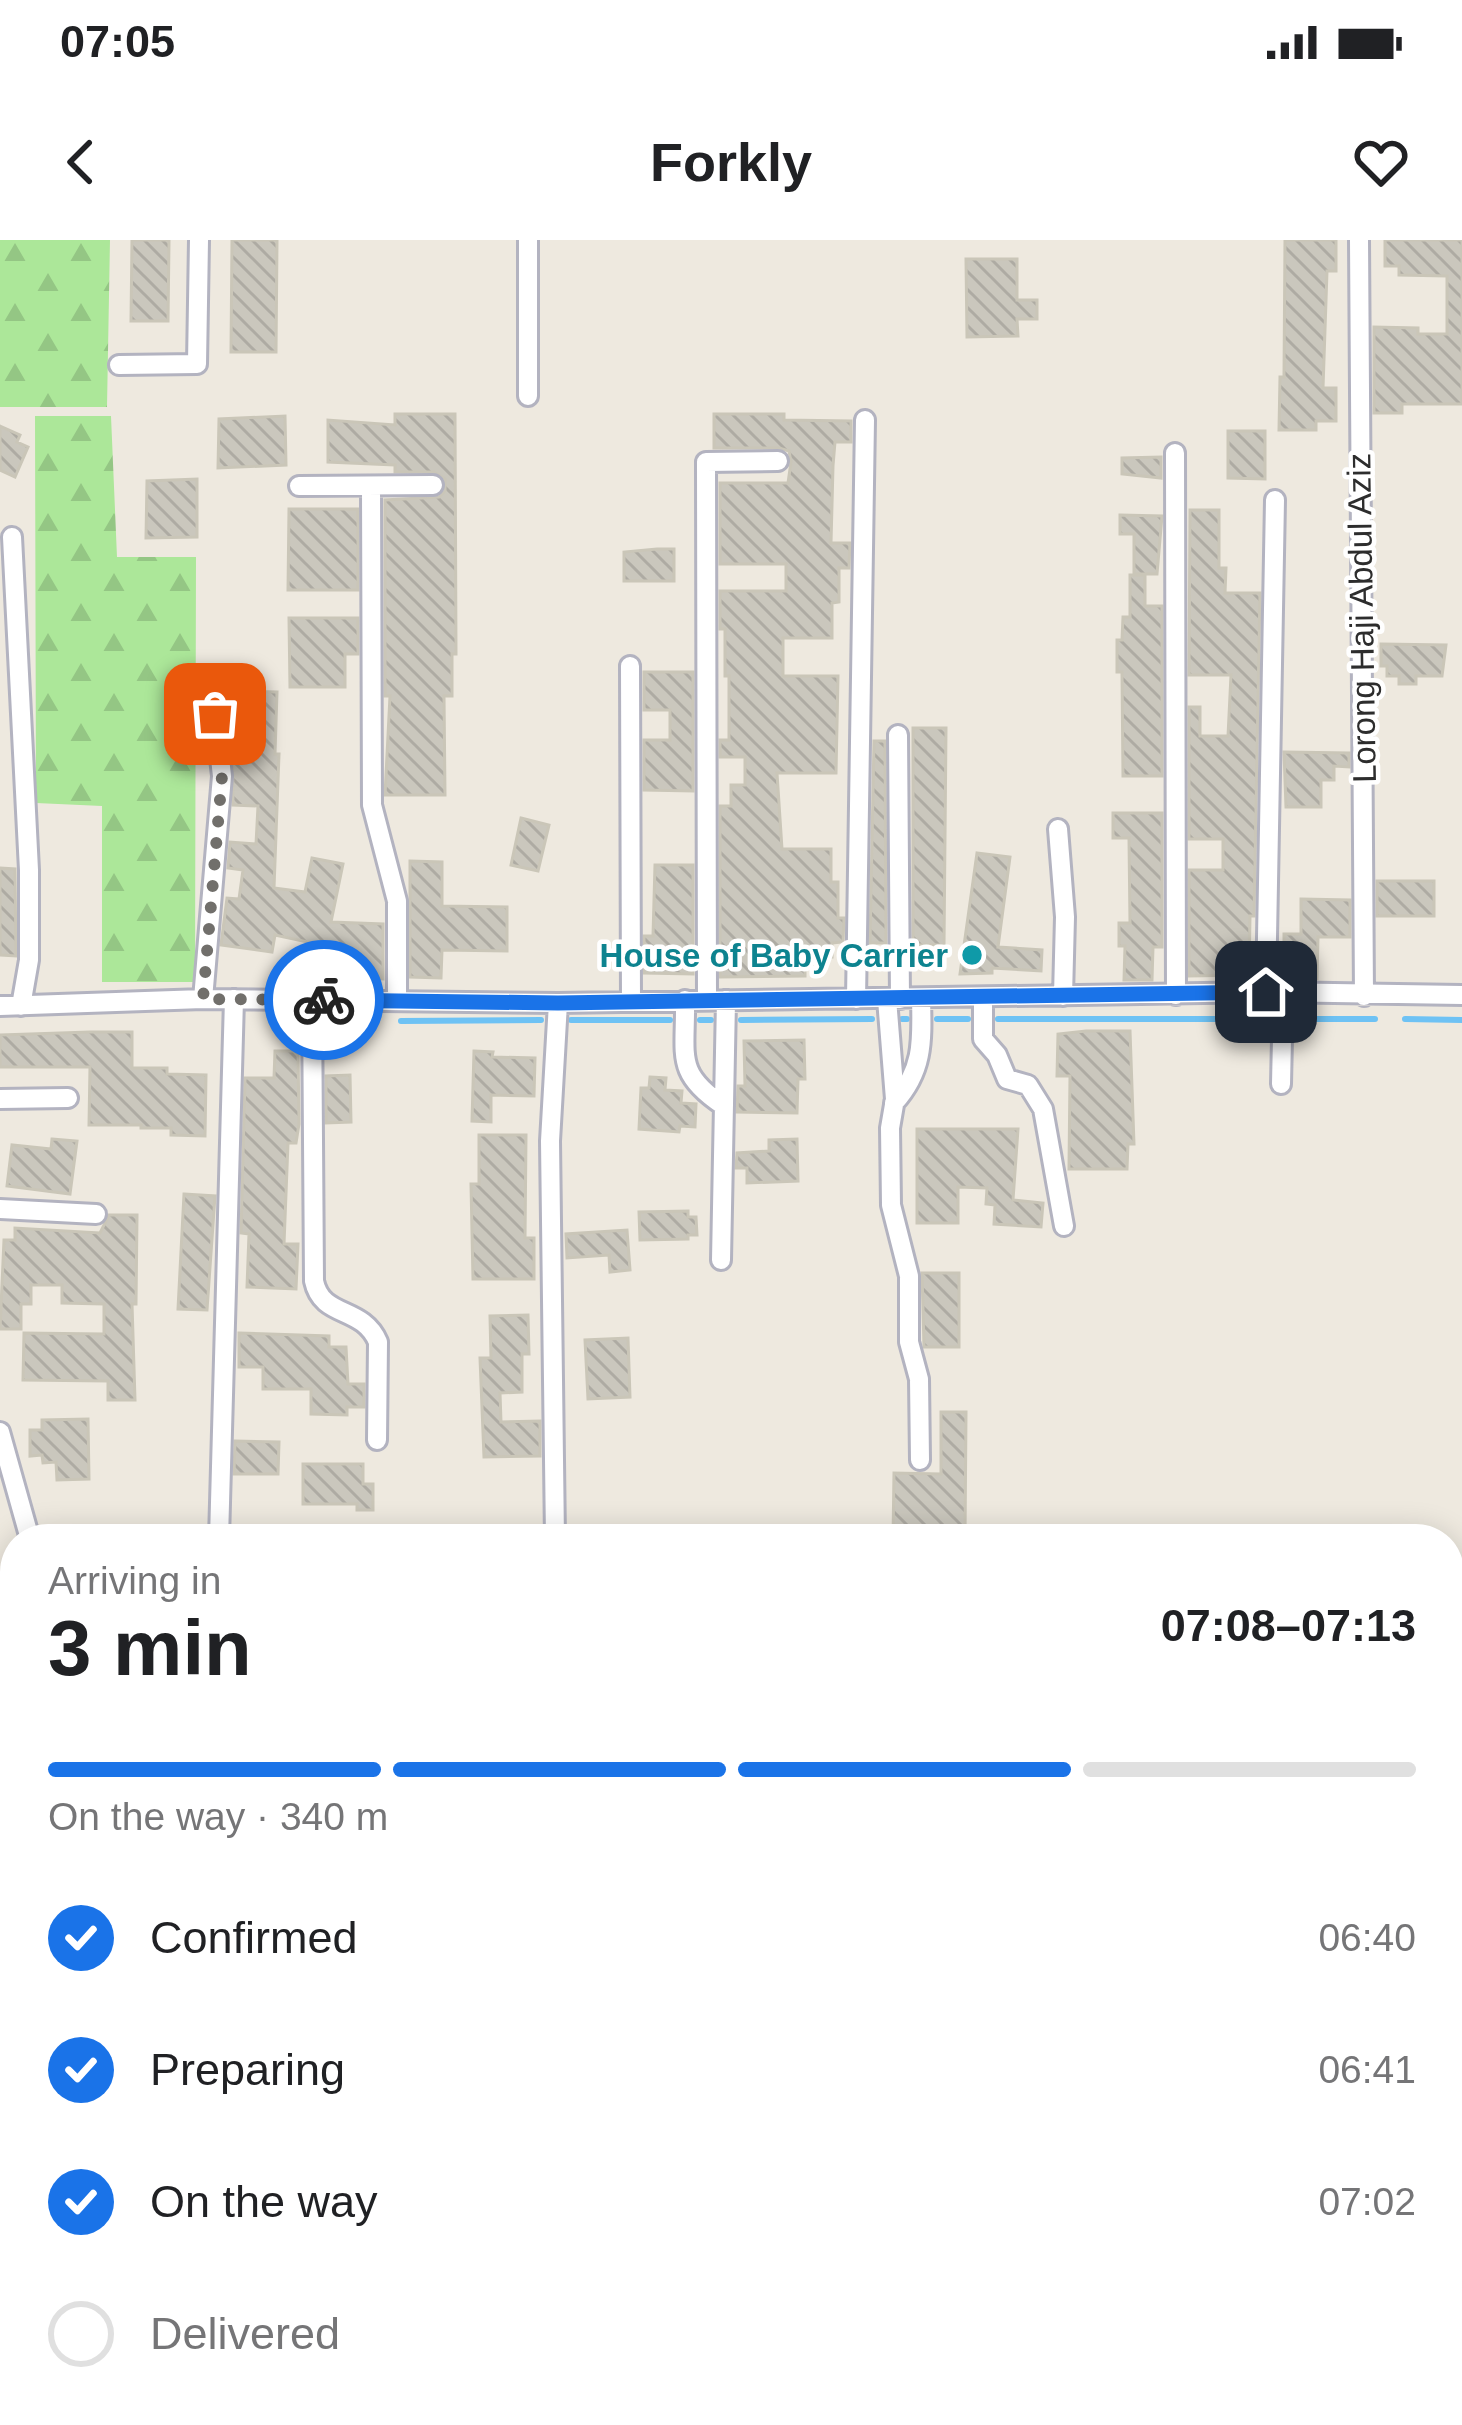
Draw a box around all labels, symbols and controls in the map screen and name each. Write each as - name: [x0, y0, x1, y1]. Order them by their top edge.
- text: 07:05: [60, 16, 175, 67]
- icon: back: [48, 129, 114, 195]
- icon: heart: [1348, 129, 1414, 195]
- text: Forkly: [650, 132, 812, 192]
- street label: Lorong Haji Abdul Aziz: [1340, 453, 1383, 783]
- pin: [164, 663, 266, 765]
- icon: bag: [182, 681, 248, 747]
- place label: House of Baby Carrier: [600, 937, 948, 974]
- courier: [264, 940, 384, 1060]
- pin: [1215, 941, 1317, 1043]
- marker: House of Baby Carrier: [959, 942, 985, 968]
- icon: home: [1233, 959, 1299, 1025]
- icon: bike: [291, 967, 357, 1033]
- text: Arriving in: [48, 1559, 221, 1602]
- text: 07:08–07:13: [1161, 1600, 1416, 1651]
- text: 3 min: [48, 1604, 252, 1692]
- text: On the way · 340 m: [48, 1795, 388, 1838]
- icon: check: [48, 1905, 114, 1971]
- text: Confirmed: [150, 1912, 358, 1963]
- text: 06:40: [1318, 1916, 1416, 1959]
- icon: check: [48, 2037, 114, 2103]
- text: Preparing: [150, 2044, 345, 2095]
- text: 06:41: [1318, 2048, 1416, 2091]
- icon: check: [48, 2169, 114, 2235]
- text: On the way: [150, 2176, 378, 2227]
- text: 07:02: [1318, 2180, 1416, 2223]
- text: Delivered: [150, 2308, 340, 2359]

